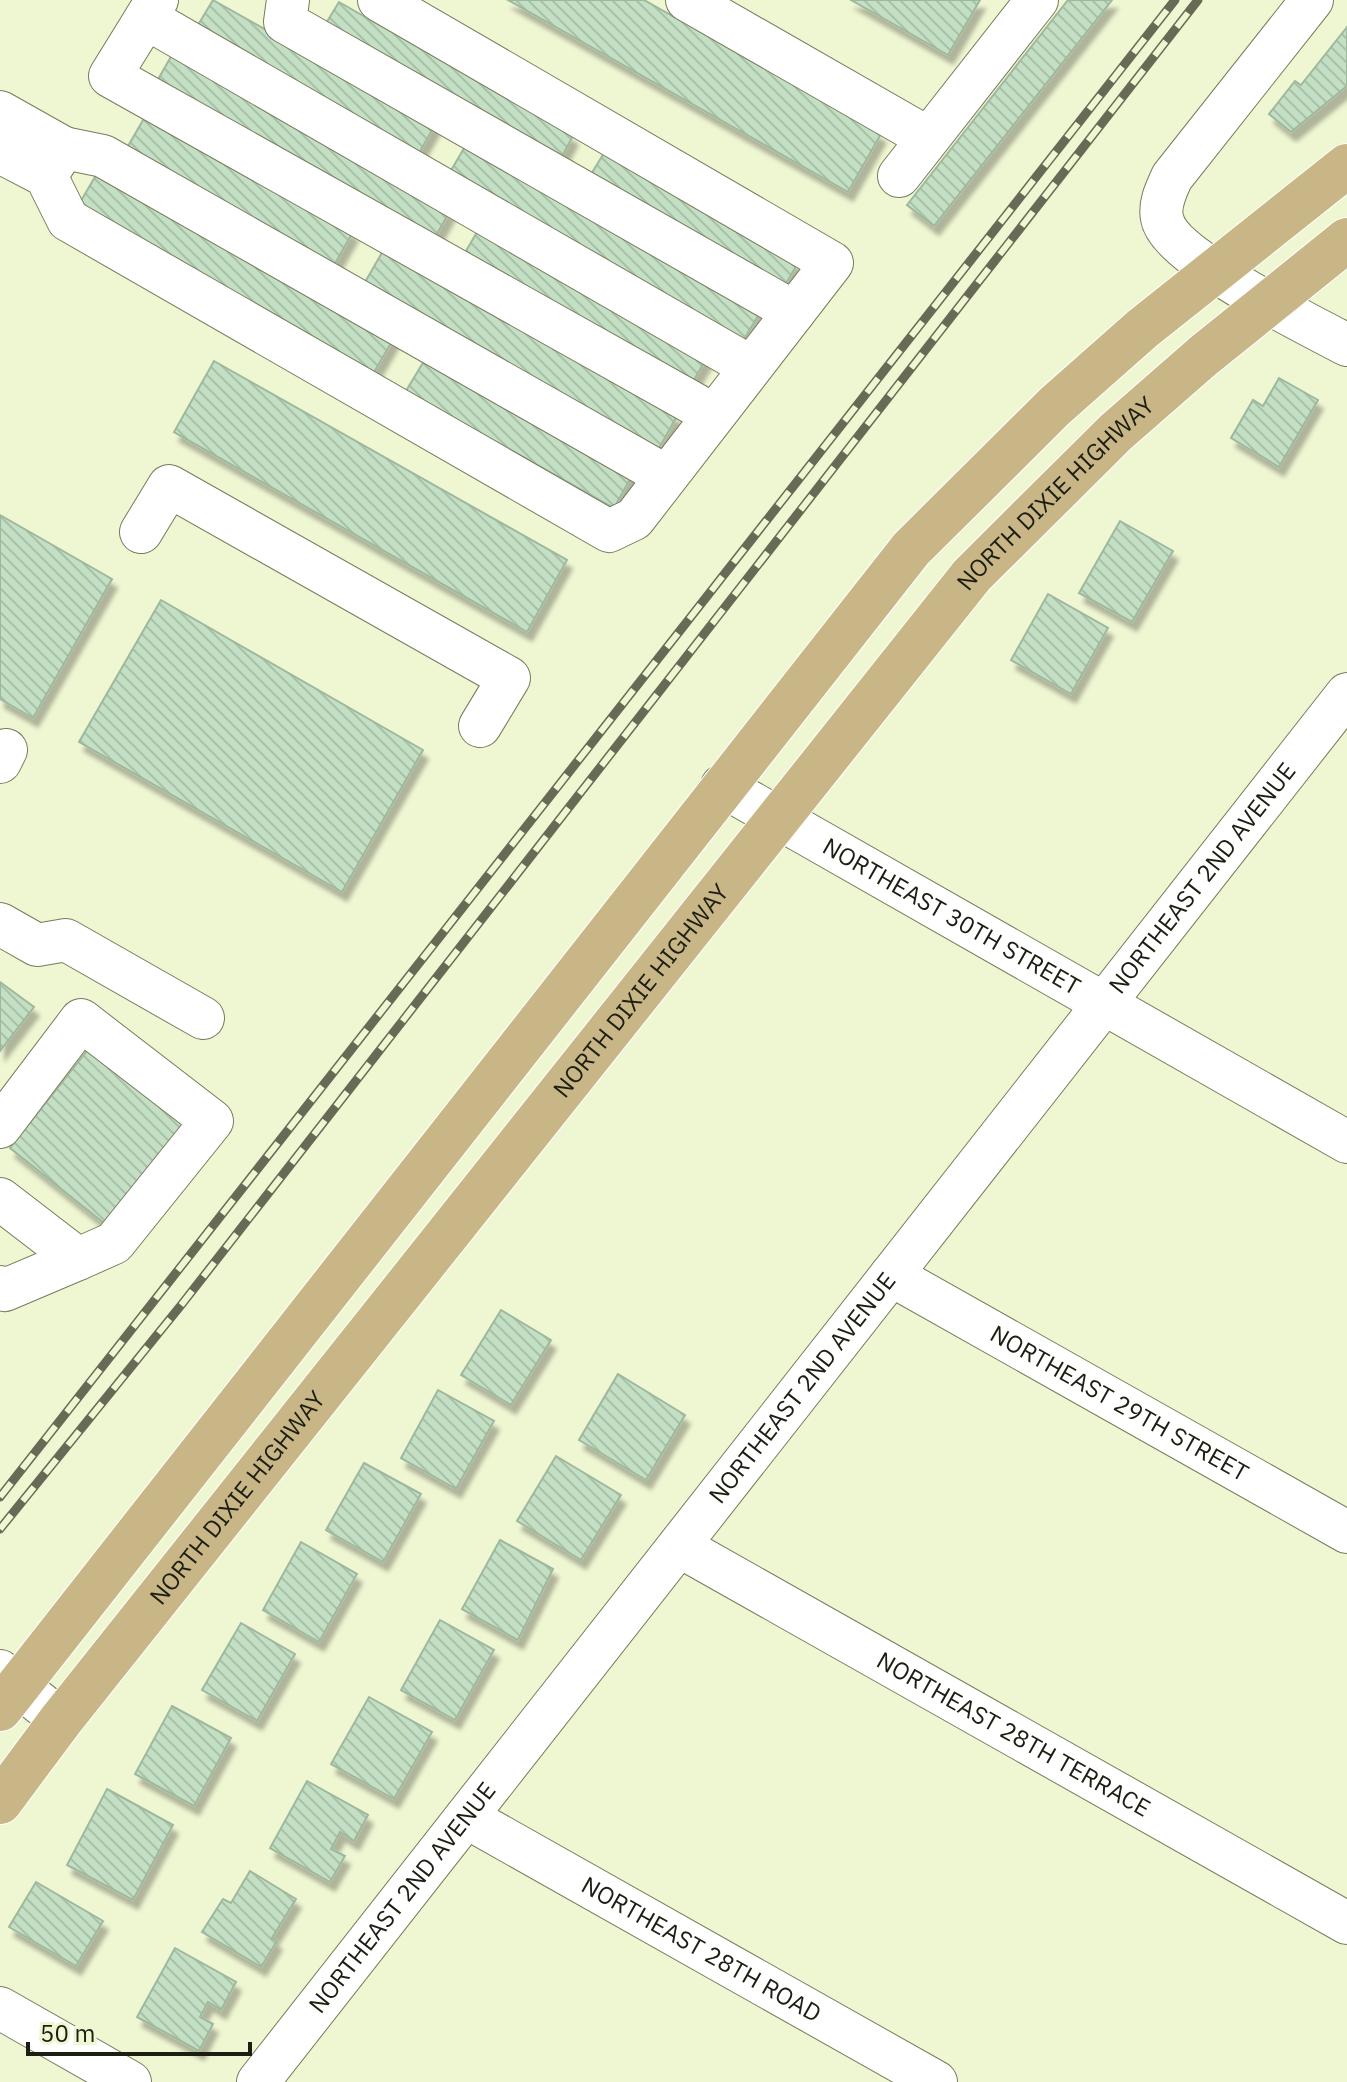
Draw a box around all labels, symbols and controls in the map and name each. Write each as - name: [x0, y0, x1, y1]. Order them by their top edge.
- street label: NORTH DIXIE HIGHWAY: [949, 389, 1161, 597]
- street label: NORTHEAST 2ND AVENUE: [1101, 756, 1302, 1000]
- street label: NORTHEAST 30TH STREET: [817, 830, 1087, 1002]
- street label: NORTH DIXIE HIGHWAY: [545, 877, 735, 1104]
- street label: NORTHEAST 2ND AVENUE: [701, 1265, 902, 1510]
- street label: NORTHEAST 29TH STREET: [985, 1317, 1255, 1488]
- street label: NORTH DIXIE HIGHWAY: [142, 1384, 332, 1611]
- street label: NORTHEAST 28TH TERRACE: [871, 1644, 1157, 1824]
- street label: NORTHEAST 2ND AVENUE: [301, 1775, 502, 2019]
- street label: NORTHEAST 28TH ROAD: [576, 1868, 827, 2029]
- scale bar: [28, 2006, 250, 2056]
- text: 50 m: [40, 2017, 95, 2049]

